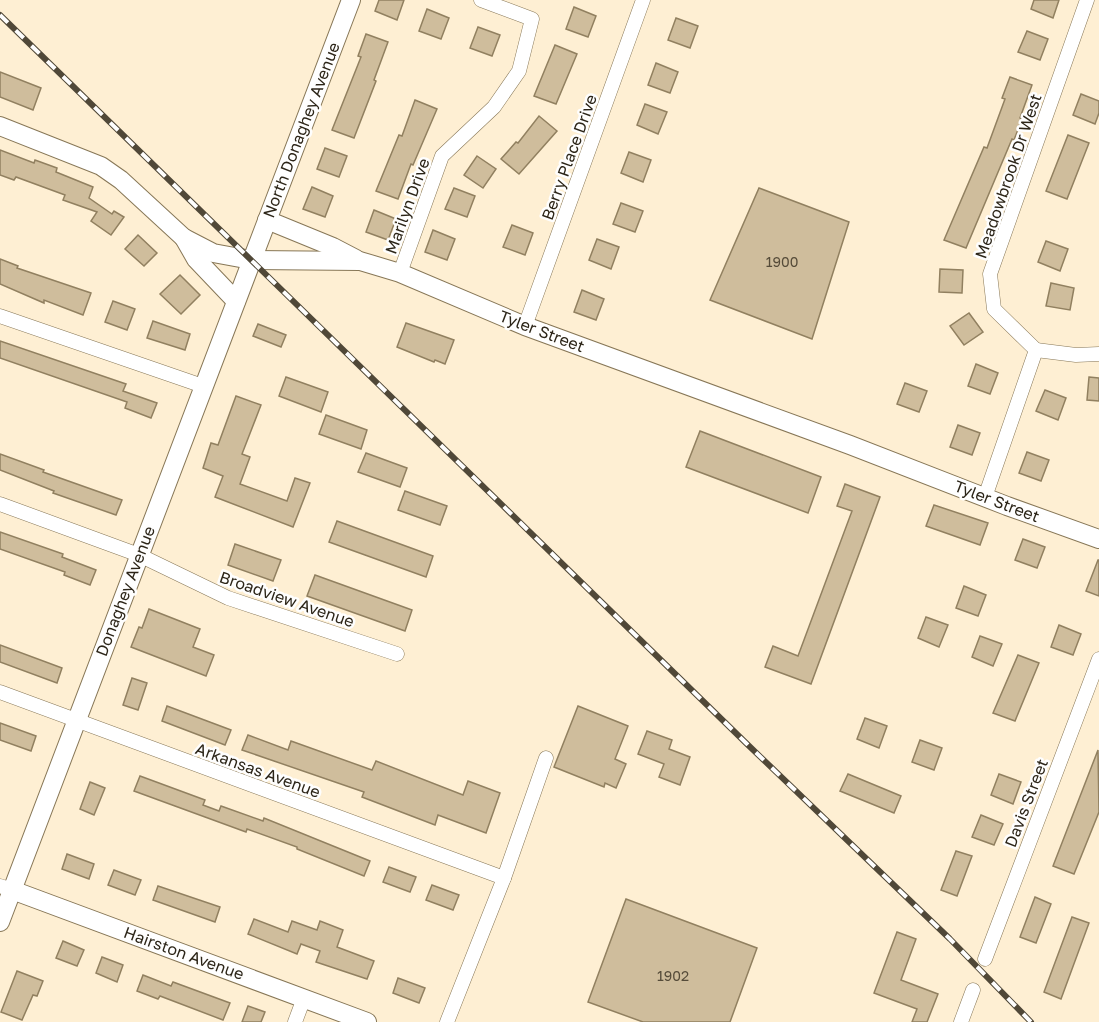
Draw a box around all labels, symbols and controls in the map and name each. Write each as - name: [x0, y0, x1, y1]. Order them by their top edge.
- street label: North Donaghey Avenue: [258, 39, 344, 221]
- street label: Berry Place Drive: [537, 91, 601, 223]
- street label: Meadowbrook Dr West: [970, 91, 1046, 261]
- street label: Marilyn Drive: [380, 155, 434, 257]
- house number: 1900: [766, 253, 798, 270]
- street label: Tyler Street: [497, 306, 587, 356]
- street label: Tyler Street: [952, 476, 1042, 526]
- street label: Donaghey Avenue: [91, 523, 159, 659]
- street label: Broadview Avenue: [217, 567, 357, 631]
- street label: Arkansas Avenue: [193, 738, 323, 802]
- street label: Davis Street: [1000, 756, 1052, 850]
- street label: Hairston Avenue: [121, 922, 247, 984]
- house number: 1902: [657, 967, 689, 984]

